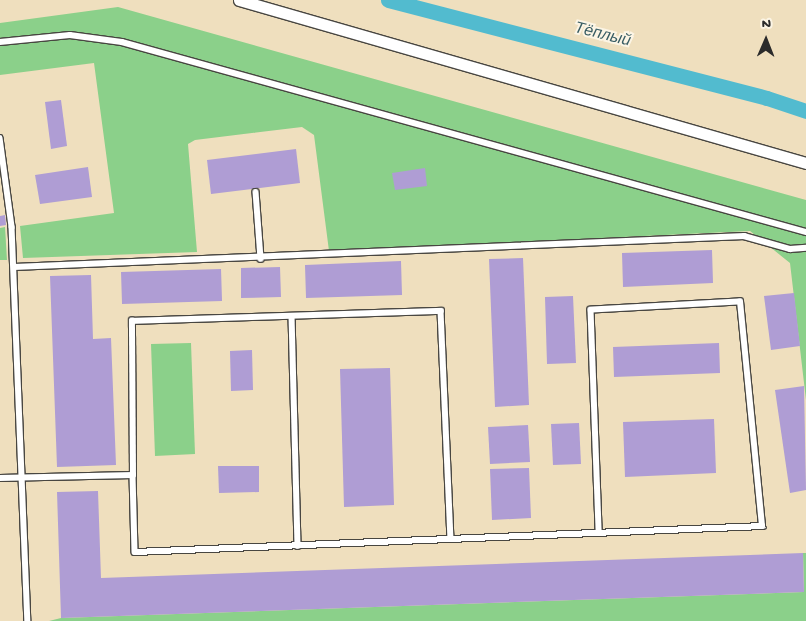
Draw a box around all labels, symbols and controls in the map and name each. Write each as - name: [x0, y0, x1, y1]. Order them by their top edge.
- north arrow: [741, 15, 791, 65]
- text: N: [762, 16, 771, 33]
- water label: Тёплый: [572, 21, 632, 53]

